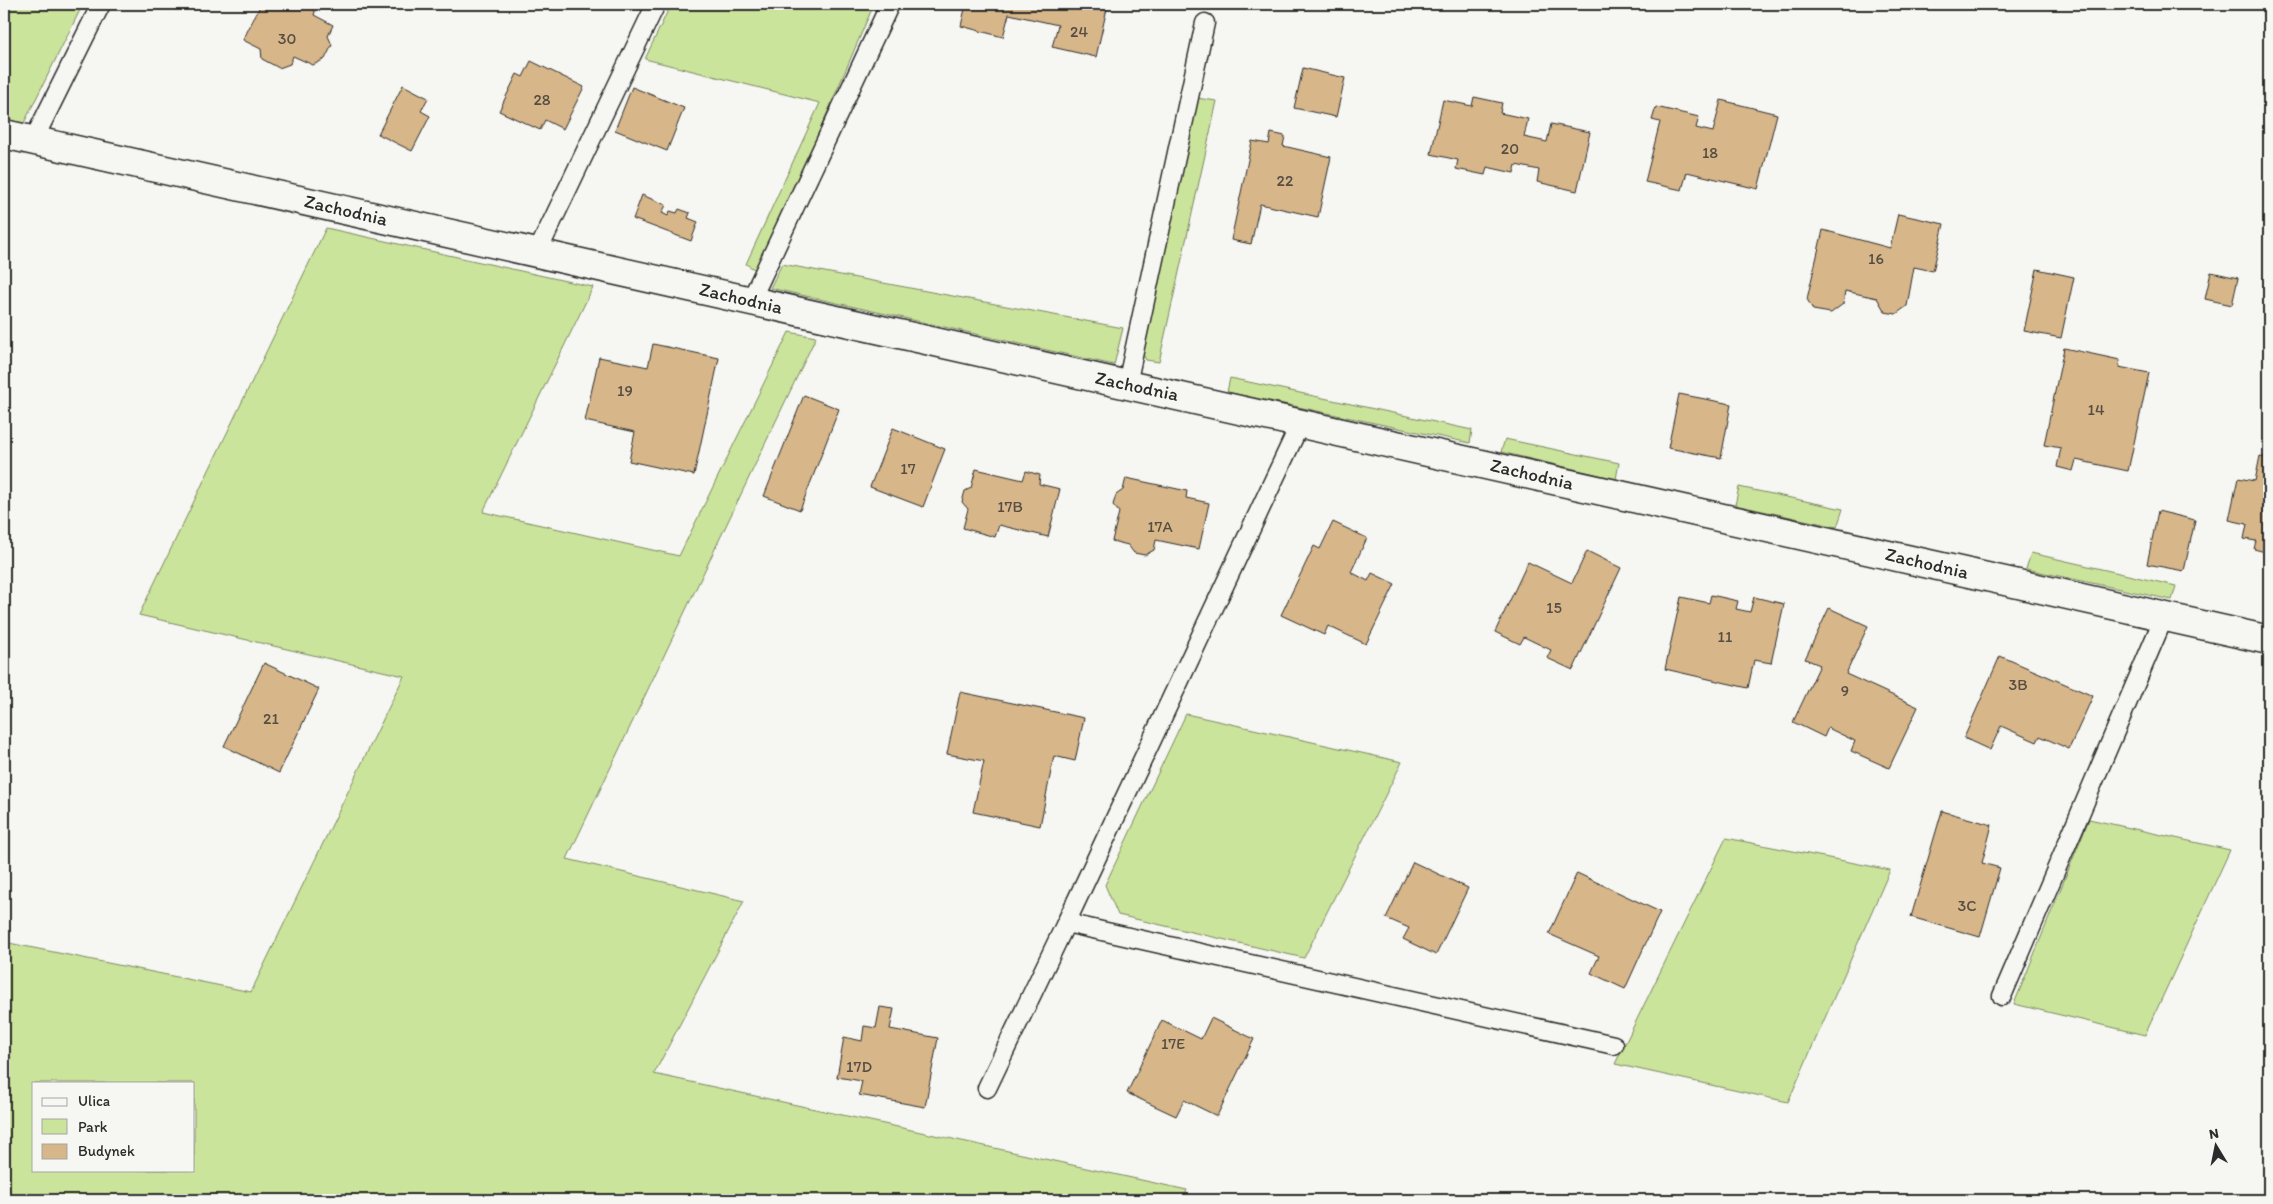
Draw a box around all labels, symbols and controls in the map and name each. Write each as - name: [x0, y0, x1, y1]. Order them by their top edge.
- house number: 24: [1070, 22, 1088, 41]
- house number: 30: [278, 29, 296, 48]
- house number: 28: [533, 90, 551, 109]
- house number: 20: [1501, 139, 1519, 158]
- house number: 18: [1702, 143, 1718, 162]
- house number: 22: [1277, 171, 1294, 190]
- street label: Zachodnia: [302, 189, 390, 231]
- house number: 16: [1868, 249, 1884, 268]
- street label: Zachodnia: [697, 277, 785, 319]
- street label: Zachodnia: [1093, 366, 1181, 406]
- house number: 19: [617, 381, 633, 400]
- house number: 14: [2087, 400, 2105, 419]
- street label: Zachodnia: [1488, 453, 1576, 495]
- house number: 17: [900, 459, 916, 478]
- house number: 17B: [997, 497, 1023, 516]
- house number: 17A: [1147, 517, 1173, 536]
- street label: Zachodnia: [1883, 542, 1971, 584]
- house number: 15: [1546, 598, 1562, 617]
- house number: 11: [1718, 627, 1733, 646]
- house number: 3B: [2008, 675, 2028, 694]
- house number: 9: [1841, 681, 1849, 700]
- house number: 21: [263, 709, 279, 728]
- house number: 3C: [1957, 896, 1977, 915]
- house number: 17E: [1161, 1034, 1185, 1053]
- house number: 17D: [846, 1057, 872, 1076]
- legend: [32, 1082, 195, 1172]
- text: Ulica: [78, 1092, 111, 1110]
- text: Park: [78, 1118, 108, 1136]
- north arrow: [2190, 1122, 2240, 1172]
- text: N: [2208, 1124, 2220, 1143]
- text: Budynek: [78, 1142, 135, 1160]

